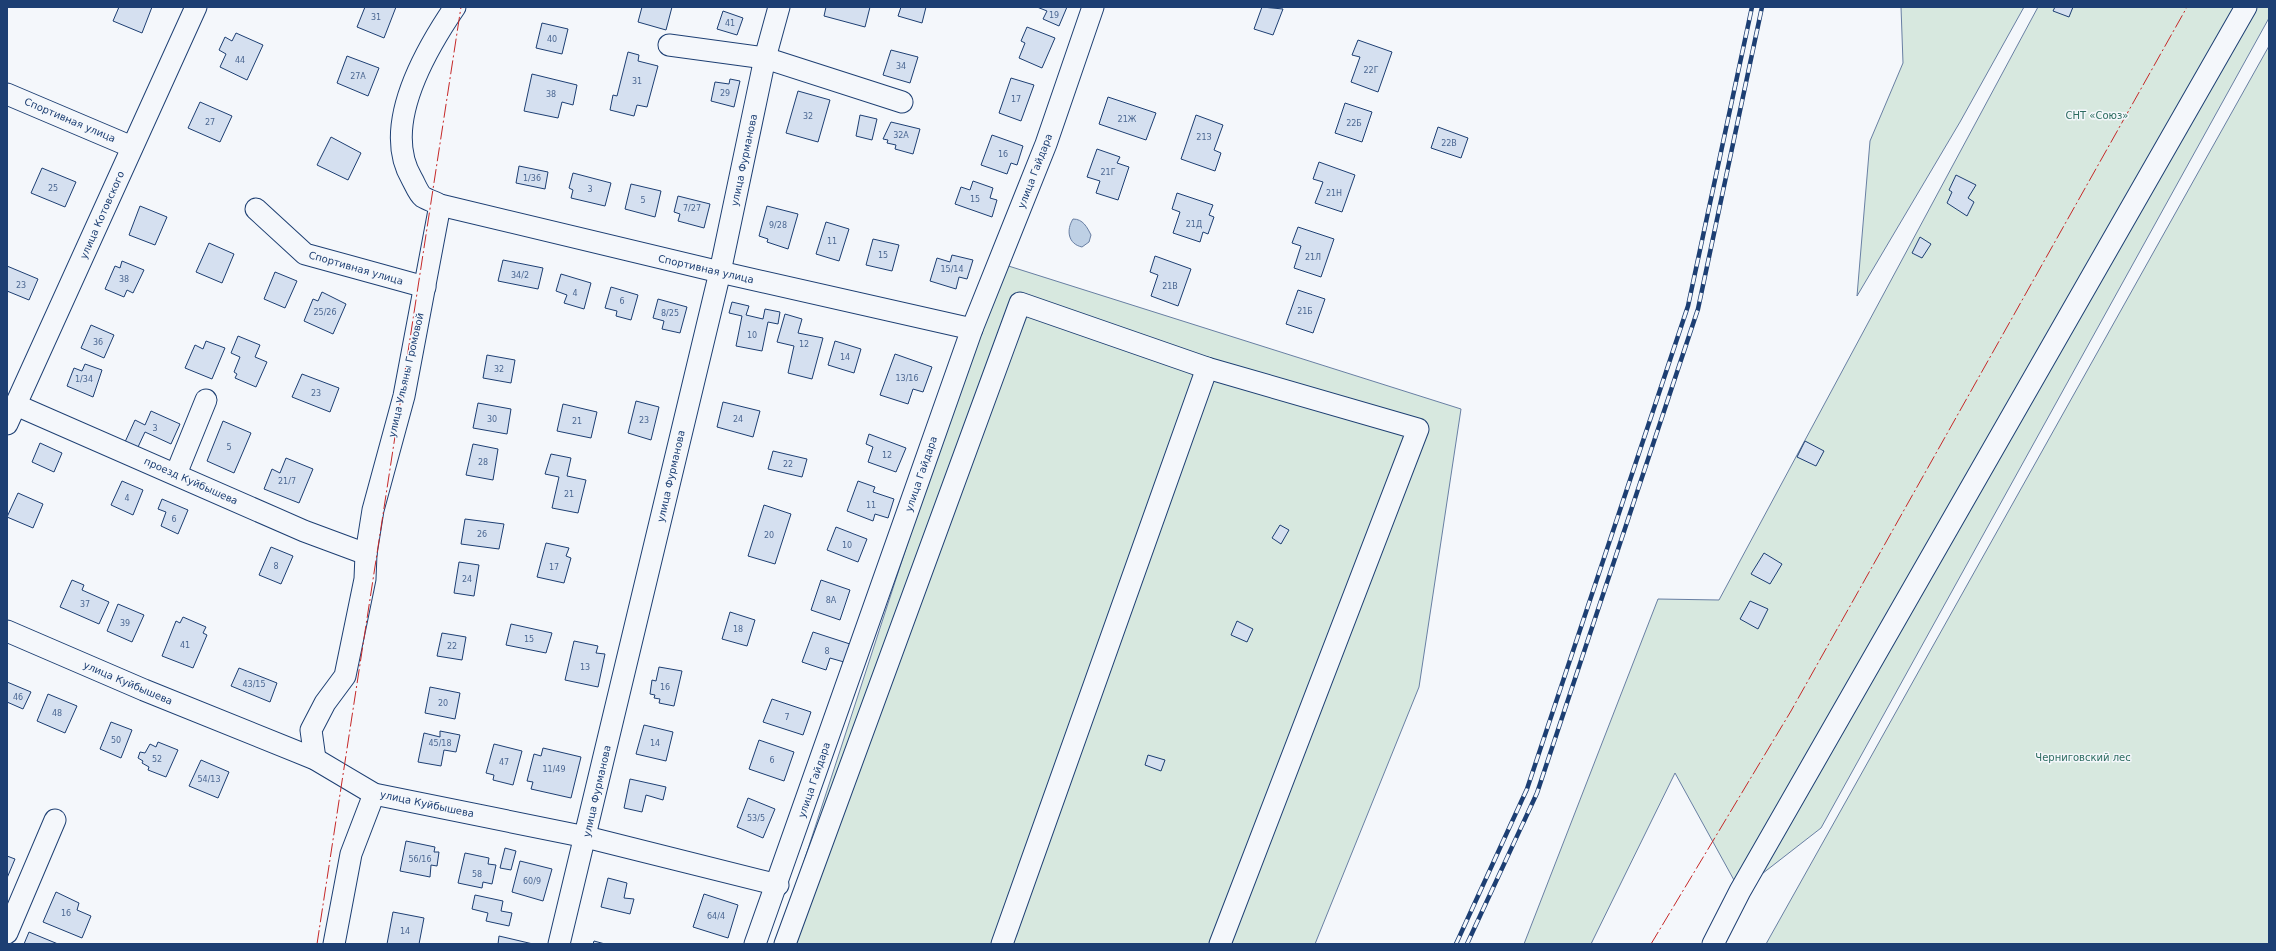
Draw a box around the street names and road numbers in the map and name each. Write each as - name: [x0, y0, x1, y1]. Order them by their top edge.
- street label: Спортивная улица: [23, 96, 117, 144]
- street label: улица Фурманова: [729, 113, 759, 207]
- street label: улица Гайдара: [1016, 132, 1054, 210]
- street label: улица Котовского: [78, 169, 126, 261]
- street label: Спортивная улица: [307, 249, 405, 287]
- street label: Спортивная улица: [657, 253, 755, 285]
- street label: улица Ульяны Громовой: [386, 312, 426, 438]
- street label: улица Фурманова: [655, 429, 687, 523]
- street label: улица Гайдара: [903, 435, 939, 513]
- street label: проезд Куйбышева: [142, 455, 240, 507]
- street label: улица Куйбышева: [82, 659, 174, 707]
- street label: улица Гайдара: [796, 741, 832, 819]
- street label: улица Фурманова: [581, 744, 613, 838]
- street label: улица Куйбышева: [379, 789, 475, 819]

